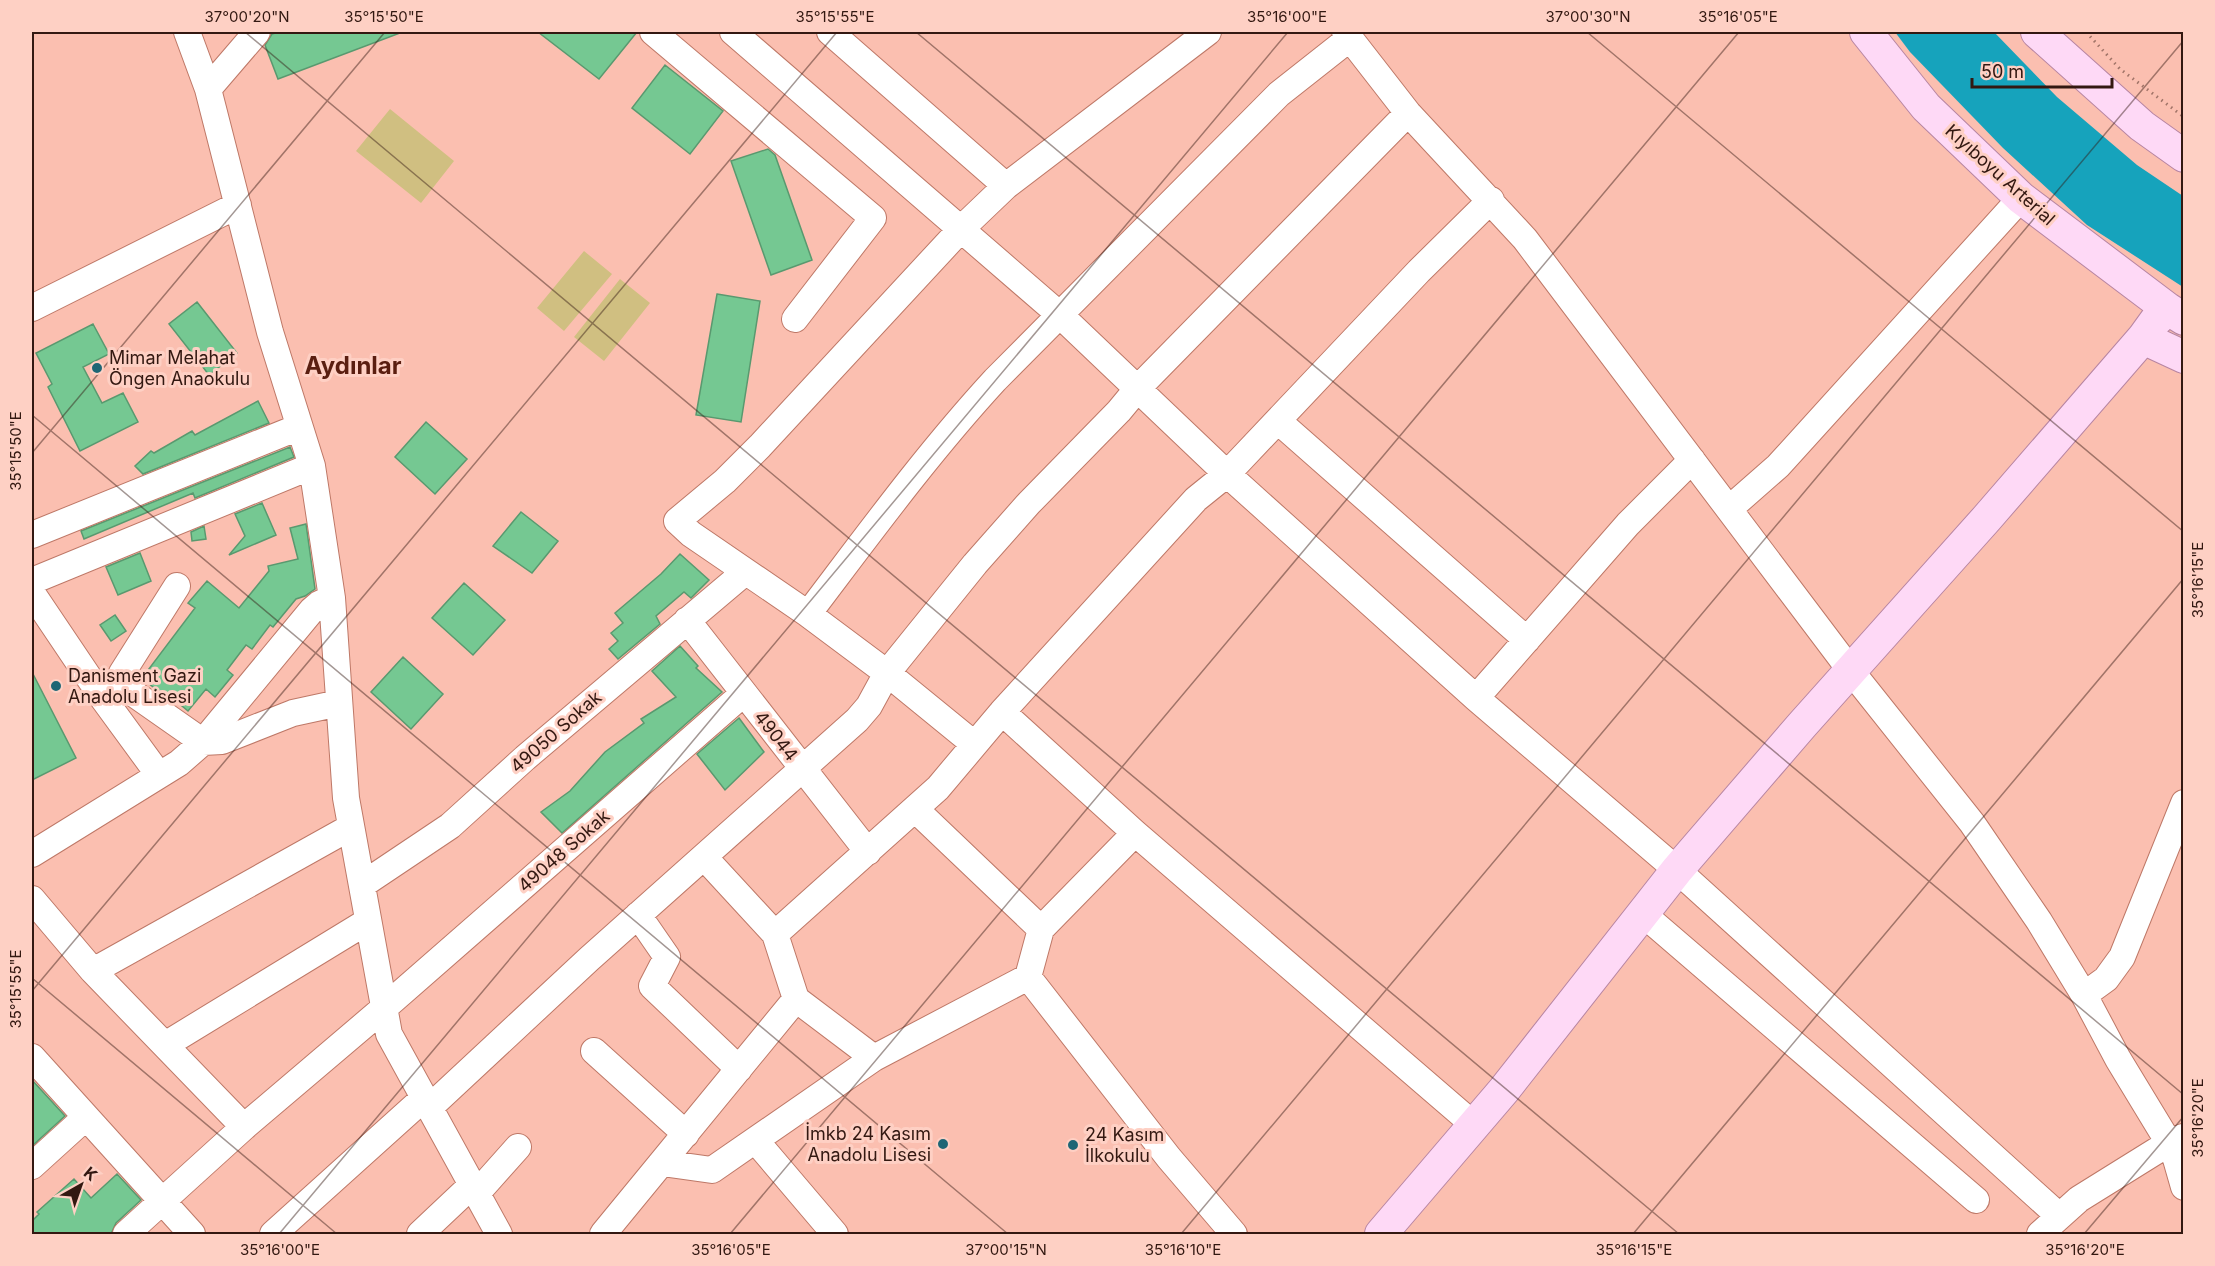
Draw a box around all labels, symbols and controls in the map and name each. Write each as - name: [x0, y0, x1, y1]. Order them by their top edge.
- text: 37°00'20"N: [205, 7, 289, 26]
- text: 35°15'50"E: [344, 7, 424, 26]
- text: 35°15'55"E: [795, 7, 875, 26]
- text: 35°16'00"E: [1247, 7, 1327, 26]
- text: 37°00'30"N: [1545, 7, 1631, 26]
- text: 35°16'05"E: [1698, 7, 1778, 26]
- scale bar: [1972, 51, 2112, 89]
- text: 50 m: [1981, 61, 2024, 82]
- street label: Kıyıboyu Arterial: [1941, 120, 2059, 229]
- place label: Mimar Melahat Öngen Anaokulu: [109, 347, 250, 389]
- district label: Aydınlar: [304, 351, 402, 380]
- marker: Mimar Melahat Öngen Anaokulu: [90, 361, 104, 375]
- text: 35°15'50"E: [6, 411, 25, 491]
- text: 35°16'15"E: [2188, 542, 2207, 618]
- place label: Danisment Gazi Anadolu Lisesi: [68, 665, 201, 707]
- marker: Danisment Gazi Anadolu Lisesi: [49, 679, 63, 693]
- street label: 49050 Sokak: [506, 686, 606, 777]
- street label: 49044: [750, 707, 802, 765]
- street label: 49048 Sokak: [514, 805, 614, 896]
- text: 35°15'55"E: [6, 949, 25, 1029]
- text: 35°16'20"E: [2188, 1078, 2207, 1158]
- place label: İmkb 24 Kasım Anadolu Lisesi: [805, 1122, 931, 1165]
- place label: 24 Kasım İlkokulu: [1085, 1124, 1164, 1166]
- marker: İmkb 24 Kasım Anadolu Lisesi: [936, 1137, 950, 1151]
- marker: 24 Kasım İlkokulu: [1066, 1138, 1080, 1152]
- north arrow: [51, 1155, 111, 1215]
- text: K: [80, 1162, 102, 1185]
- text: 35°16'00"E: [240, 1240, 320, 1259]
- text: 35°16'05"E: [691, 1240, 771, 1259]
- text: 37°00'15"N: [965, 1240, 1047, 1259]
- text: 35°16'10"E: [1145, 1240, 1221, 1259]
- text: 35°16'15"E: [1596, 1240, 1672, 1259]
- text: 35°16'20"E: [2045, 1240, 2125, 1259]

